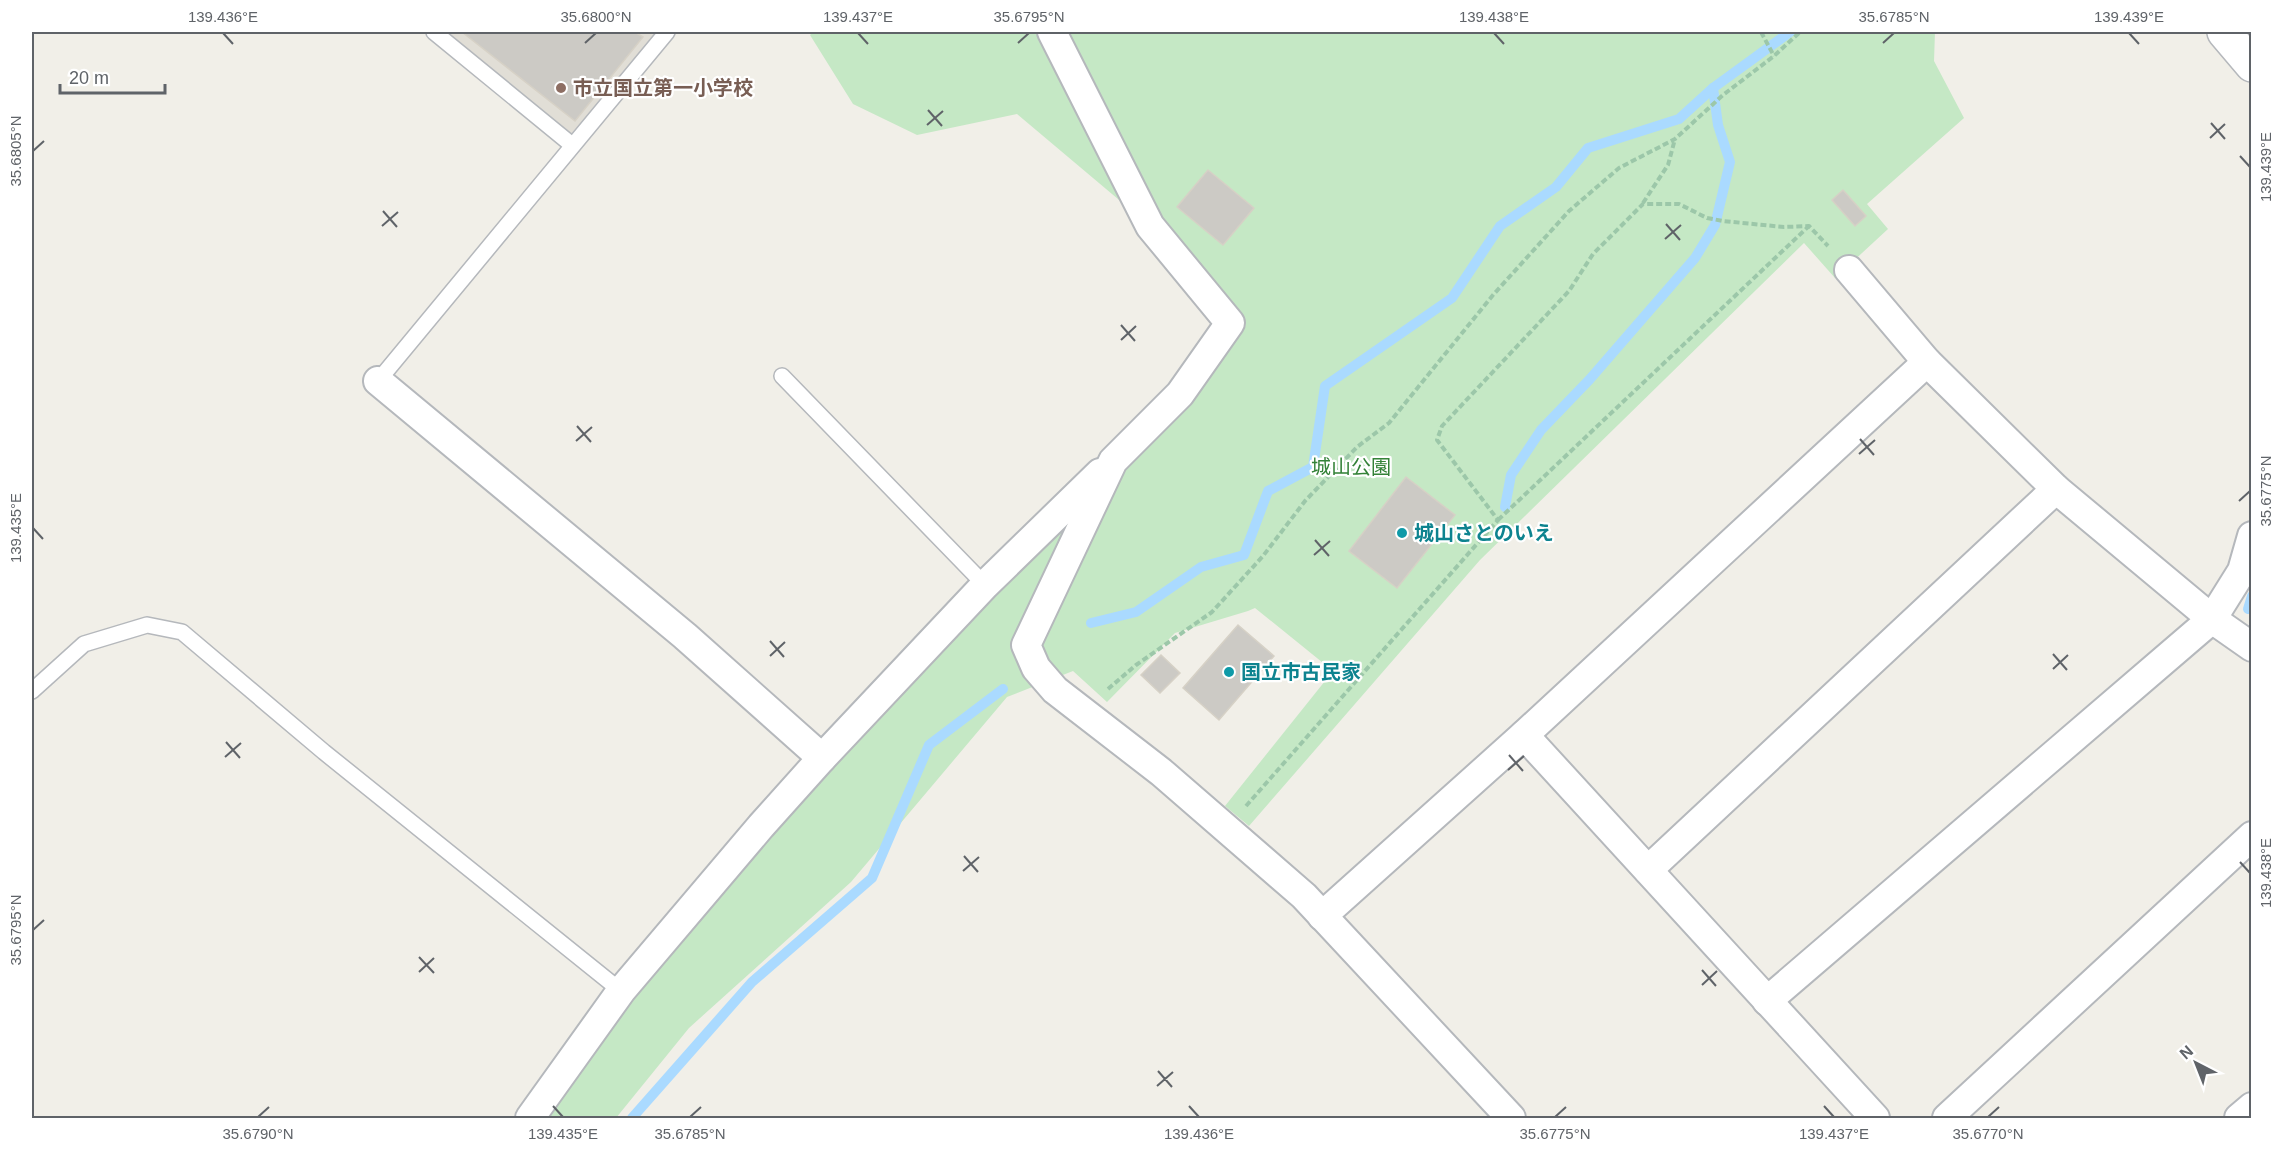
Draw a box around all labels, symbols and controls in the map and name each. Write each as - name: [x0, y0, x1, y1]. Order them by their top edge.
- text: 139.436°E: [188, 8, 258, 25]
- text: 35.6800°N: [560, 8, 632, 25]
- text: 139.437°E: [823, 8, 893, 25]
- text: 35.6795°N: [993, 8, 1065, 25]
- text: 139.438°E: [1459, 8, 1529, 25]
- text: 35.6785°N: [1858, 8, 1930, 25]
- text: 139.439°E: [2094, 8, 2164, 25]
- scale bar: [60, 57, 165, 95]
- text: 20 m: [69, 68, 109, 88]
- place label: 市立国立第一小学校: [573, 77, 753, 99]
- marker: 市立国立第一小学校: [554, 81, 568, 95]
- text: 35.6805°N: [7, 115, 24, 187]
- text: 139.439°E: [2257, 132, 2274, 202]
- text: 35.6775°N: [2257, 455, 2274, 527]
- park label: 城山公園: [1311, 456, 1391, 478]
- text: 139.435°E: [7, 493, 24, 563]
- place label: 城山さとのいえ: [1414, 522, 1554, 544]
- marker: 城山さとのいえ: [1395, 526, 1409, 540]
- place label: 国立市古民家: [1241, 661, 1361, 683]
- marker: 国立市古民家: [1222, 665, 1236, 679]
- text: 139.438°E: [2257, 838, 2274, 908]
- text: 35.6795°N: [7, 894, 24, 966]
- north arrow: [2166, 1033, 2226, 1093]
- text: N: [2176, 1042, 2196, 1062]
- text: 35.6790°N: [222, 1125, 294, 1142]
- text: 139.435°E: [528, 1125, 598, 1142]
- text: 35.6785°N: [654, 1125, 726, 1142]
- text: 139.436°E: [1164, 1125, 1234, 1142]
- text: 35.6775°N: [1519, 1125, 1591, 1142]
- text: 139.437°E: [1799, 1125, 1869, 1142]
- text: 35.6770°N: [1952, 1125, 2024, 1142]

